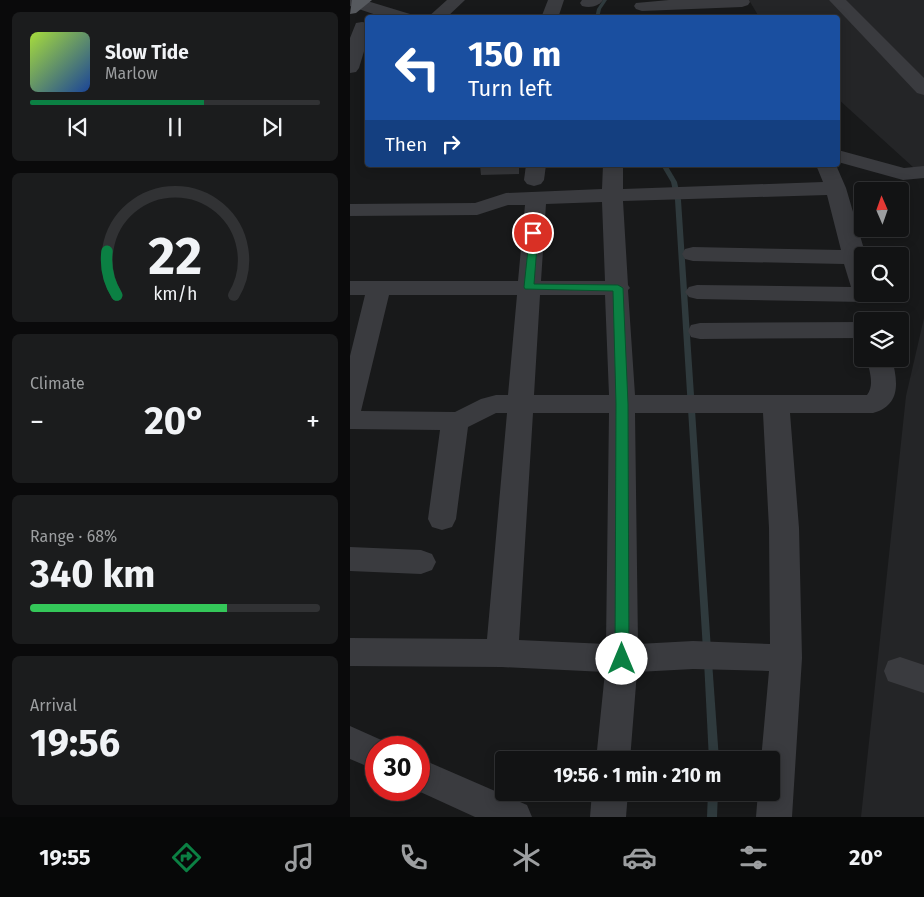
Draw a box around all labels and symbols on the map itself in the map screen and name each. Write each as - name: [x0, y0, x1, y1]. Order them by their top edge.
- north arrow: [854, 182, 909, 238]
- pin: [512, 212, 554, 254]
- position arrow: [595, 632, 647, 684]
- speed limit sign: 30: [365, 736, 430, 801]

